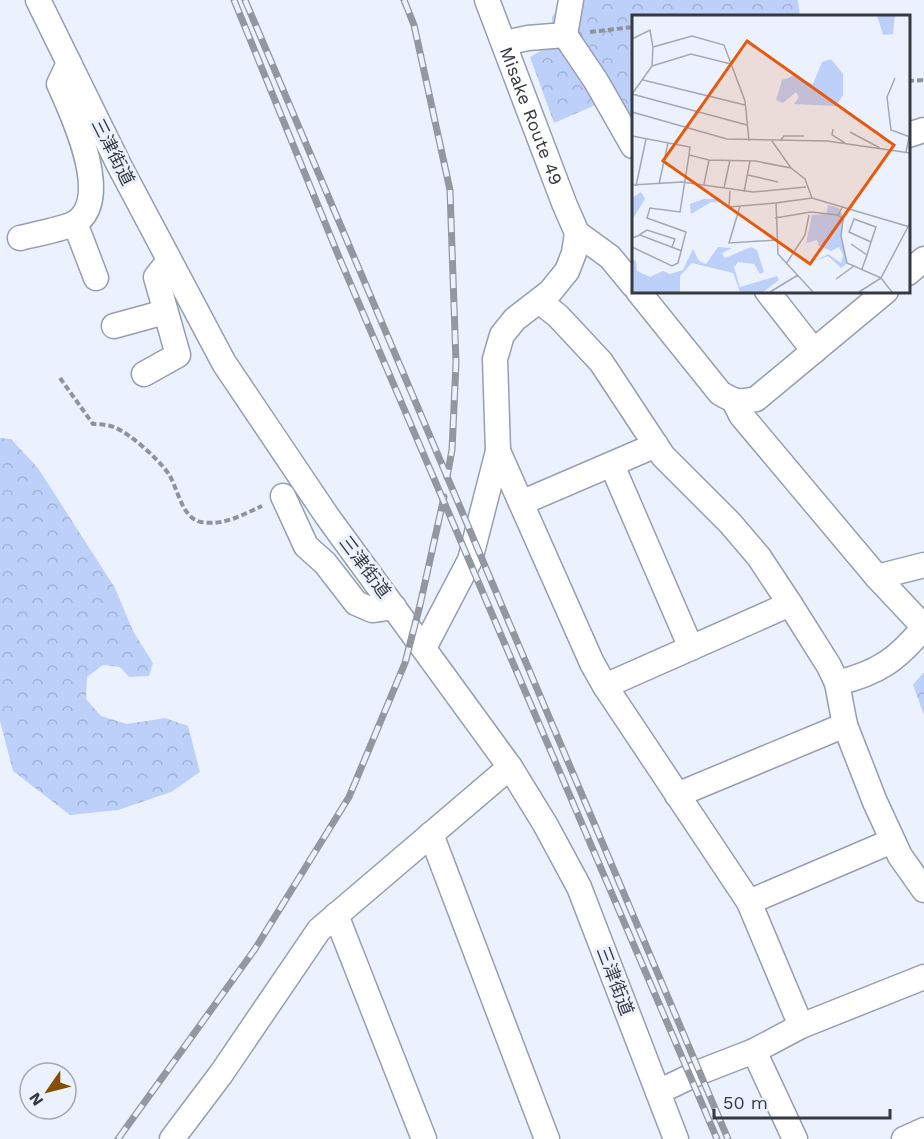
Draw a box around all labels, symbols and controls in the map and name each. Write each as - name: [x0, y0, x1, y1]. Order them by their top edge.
- inset map: [632, 15, 909, 292]
- street label: Misake Route 49: [496, 44, 567, 188]
- street label: 三津街道: [88, 115, 139, 189]
- street label: 三津街道: [335, 532, 395, 602]
- street label: 三津街道: [593, 943, 638, 1018]
- north arrow: [18, 1061, 78, 1121]
- scale bar: [714, 1082, 890, 1120]
- text: N: [25, 1089, 47, 1110]
- text: 50 m: [723, 1092, 768, 1113]

